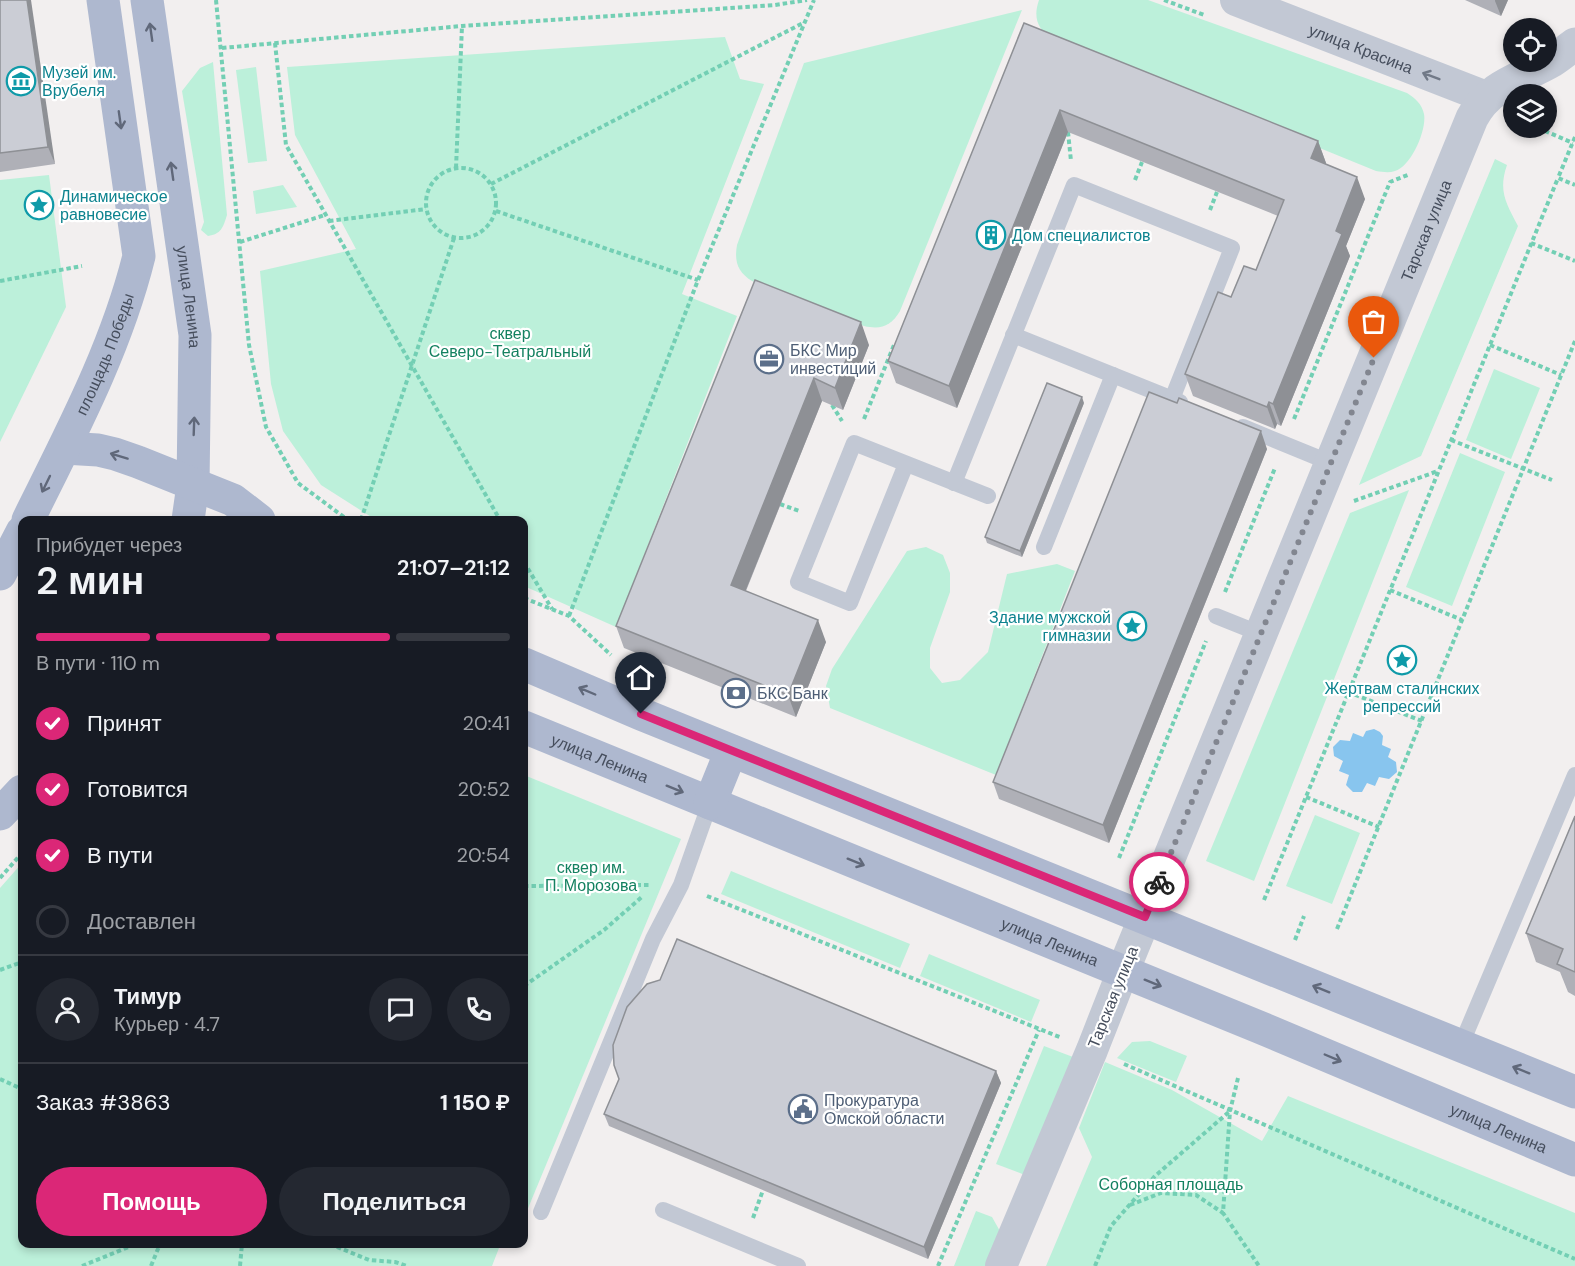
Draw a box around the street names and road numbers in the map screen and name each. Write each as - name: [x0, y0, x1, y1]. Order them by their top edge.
- street label: улица Красина: [1306, 19, 1416, 78]
- street label: Тарская улица: [1396, 176, 1456, 285]
- street label: улица Ленина: [172, 244, 206, 348]
- street label: площадь Победы: [71, 290, 138, 418]
- street label: улица Ленина: [548, 729, 652, 787]
- street label: улица Ленина: [998, 912, 1102, 971]
- street label: Тарская улица: [1083, 943, 1143, 1051]
- street label: улица Ленина: [1447, 1098, 1550, 1158]

